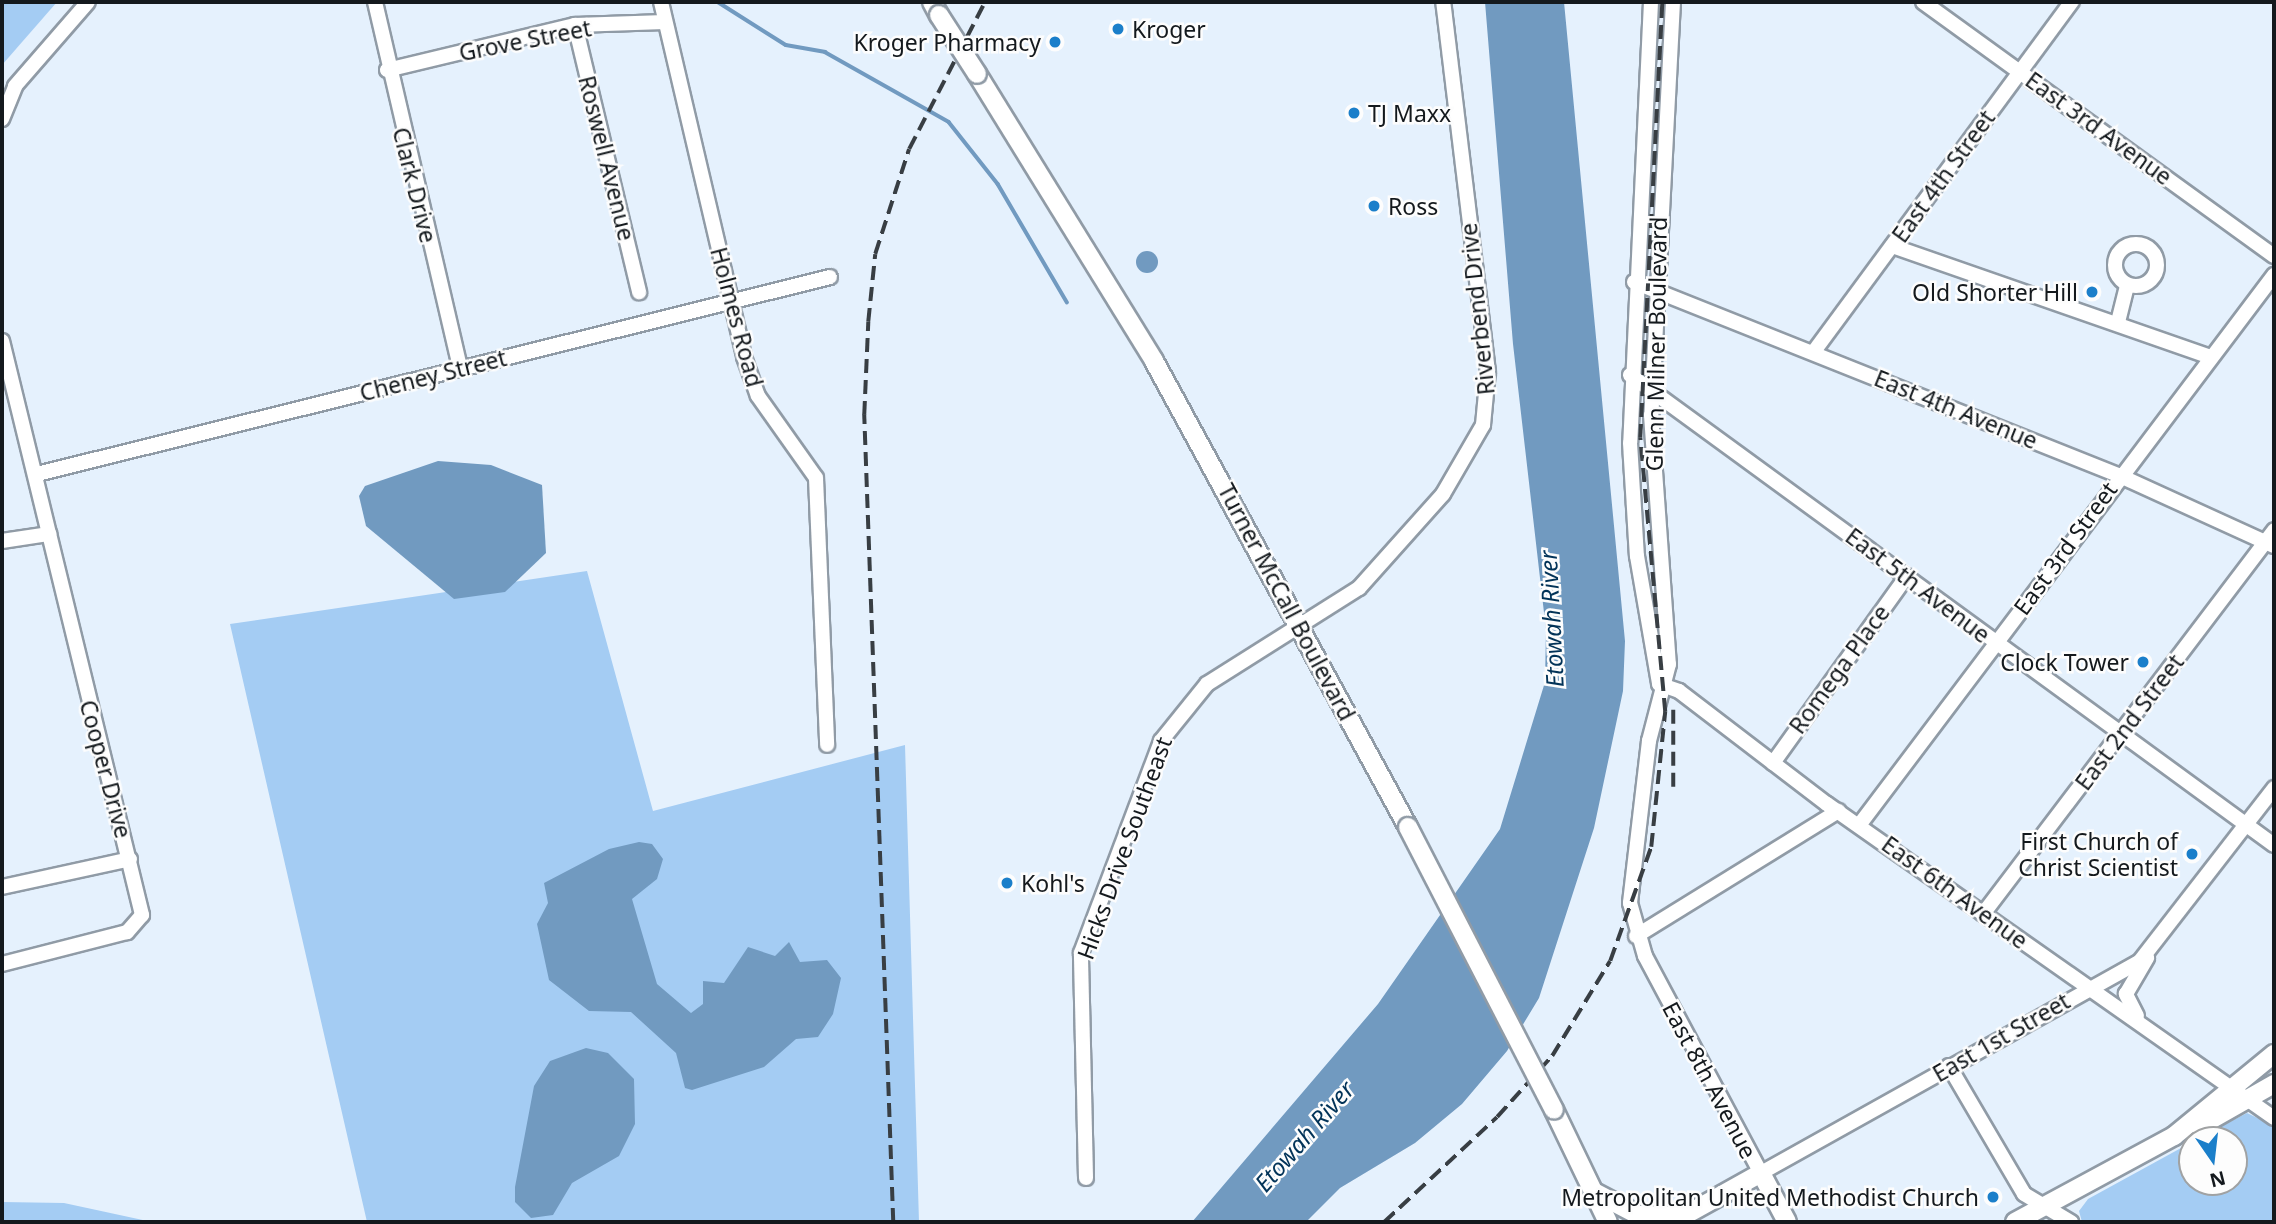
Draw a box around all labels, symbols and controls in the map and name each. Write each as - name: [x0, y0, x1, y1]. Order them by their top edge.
- street label: Grove Street: [457, 14, 593, 66]
- place label: Kroger: [1132, 15, 1206, 43]
- marker: Kroger: [1110, 21, 1126, 37]
- place label: Kroger Pharmacy: [854, 28, 1041, 56]
- marker: Kroger Pharmacy: [1047, 34, 1063, 50]
- street label: East 3rd Avenue: [2020, 66, 2178, 190]
- street label: Roswell Avenue: [573, 73, 641, 243]
- place label: TJ Maxx: [1368, 99, 1451, 127]
- street label: East 4th Street: [1886, 104, 2000, 248]
- marker: TJ Maxx: [1346, 105, 1362, 121]
- street label: Clark Drive: [387, 124, 443, 246]
- place label: Ross: [1388, 192, 1438, 220]
- marker: Ross: [1366, 198, 1382, 214]
- street label: Glenn Milner Boulevard: [1640, 216, 1672, 472]
- street label: Riverbend Drive: [1454, 222, 1500, 396]
- street label: Holmes Road: [705, 244, 769, 390]
- place label: Old Shorter Hill: [1912, 278, 2078, 306]
- marker: Old Shorter Hill: [2084, 284, 2100, 300]
- street label: Cheney Street: [357, 343, 509, 407]
- street label: East 4th Avenue: [1870, 364, 2042, 454]
- street label: East 3rd Street: [2008, 476, 2122, 620]
- street label: Turner McCall Boulevard: [1213, 479, 1361, 725]
- street label: East 5th Avenue: [1840, 522, 1996, 648]
- water label: Etowah River: [1533, 550, 1569, 688]
- street label: Romega Place: [1783, 599, 1895, 739]
- place label: Clock Tower: [2000, 648, 2129, 676]
- street label: East 2nd Street: [2069, 649, 2189, 795]
- marker: Clock Tower: [2135, 654, 2151, 670]
- street label: Cooper Drive: [74, 697, 138, 841]
- street label: Hicks Drive Southeast: [1071, 733, 1177, 963]
- place label: First Church of Christ Scientist: [2018, 827, 2178, 881]
- street label: East 6th Avenue: [1877, 830, 2033, 954]
- marker: First Church of Christ Scientist: [2184, 846, 2200, 862]
- place label: Kohl's: [1021, 869, 1085, 897]
- marker: Kohl's: [999, 875, 1015, 891]
- street label: East 1st Street: [1928, 987, 2074, 1087]
- street label: East 8th Avenue: [1657, 997, 1763, 1163]
- water label: Etowah River: [1248, 1075, 1360, 1197]
- north arrow: [2178, 1126, 2248, 1196]
- text: N: [2207, 1165, 2228, 1194]
- place label: Metropolitan United Methodist Church: [1561, 1183, 1979, 1211]
- marker: Metropolitan United Methodist Church: [1985, 1189, 2001, 1205]

